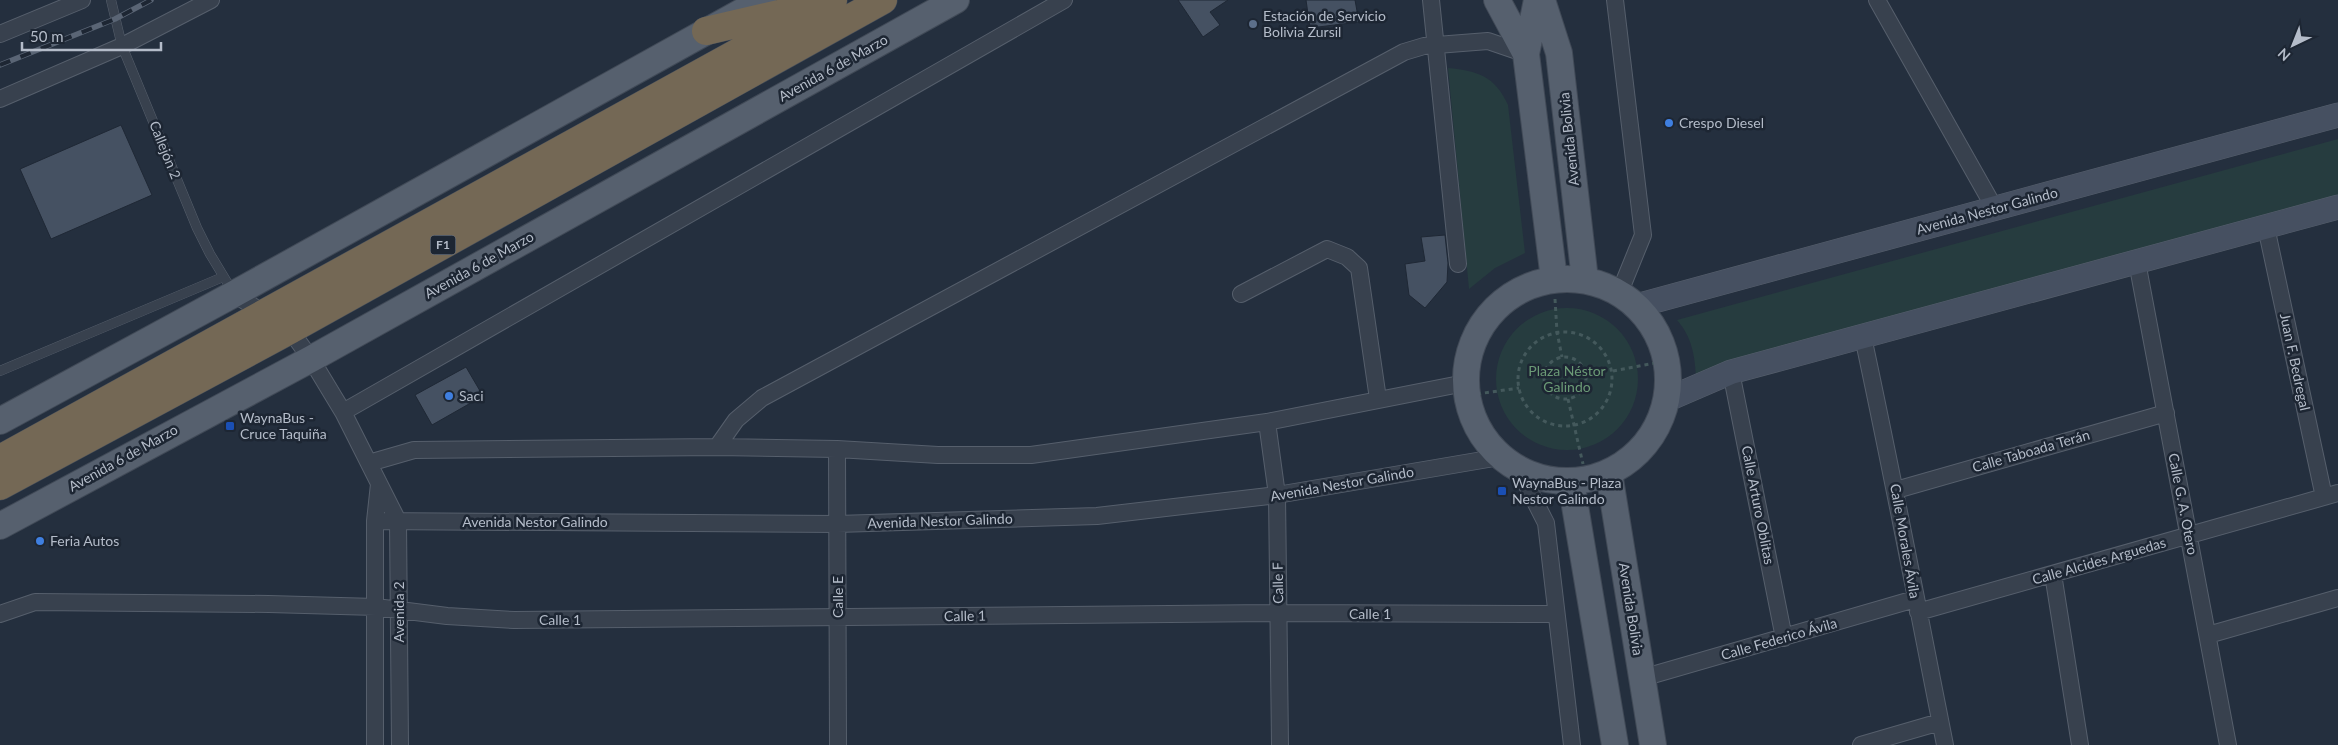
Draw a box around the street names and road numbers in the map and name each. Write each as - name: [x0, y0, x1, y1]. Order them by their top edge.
- street label: Avenida 6 de Marzo: [775, 30, 890, 105]
- street label: Avenida Bolivia: [1555, 91, 1582, 187]
- street label: Callejón 2: [146, 118, 185, 181]
- street label: Avenida Nestor Galindo: [1914, 183, 2059, 238]
- street label: Avenida 6 de Marzo: [421, 227, 536, 302]
- road number: F1: [430, 236, 456, 254]
- street label: Juan F. Bedregal: [2277, 312, 2314, 412]
- street label: Avenida 6 de Marzo: [65, 420, 180, 495]
- street label: Calle Taboada Terán: [1970, 426, 2092, 475]
- street label: Calle Arturo Oblitas: [1739, 444, 1778, 566]
- street label: Calle G. A. Otero: [2165, 452, 2202, 556]
- street label: Avenida Nestor Galindo: [1269, 462, 1415, 505]
- street label: Calle Morales Ávila: [1887, 482, 1924, 600]
- street label: Avenida Nestor Galindo: [867, 509, 1013, 532]
- street label: Avenida Nestor Galindo: [462, 513, 608, 530]
- street label: Calle Alcides Arguedas: [2030, 533, 2168, 588]
- street label: Avenida Bolivia: [1616, 561, 1647, 657]
- street label: Calle F: [1269, 562, 1286, 604]
- street label: Calle E: [829, 576, 846, 618]
- street label: Avenida 2: [390, 581, 407, 643]
- street label: Calle 1: [1349, 605, 1391, 622]
- street label: Calle 1: [944, 607, 986, 624]
- street label: Calle 1: [539, 611, 581, 628]
- street label: Calle Federico Ávila: [1719, 614, 1839, 663]

